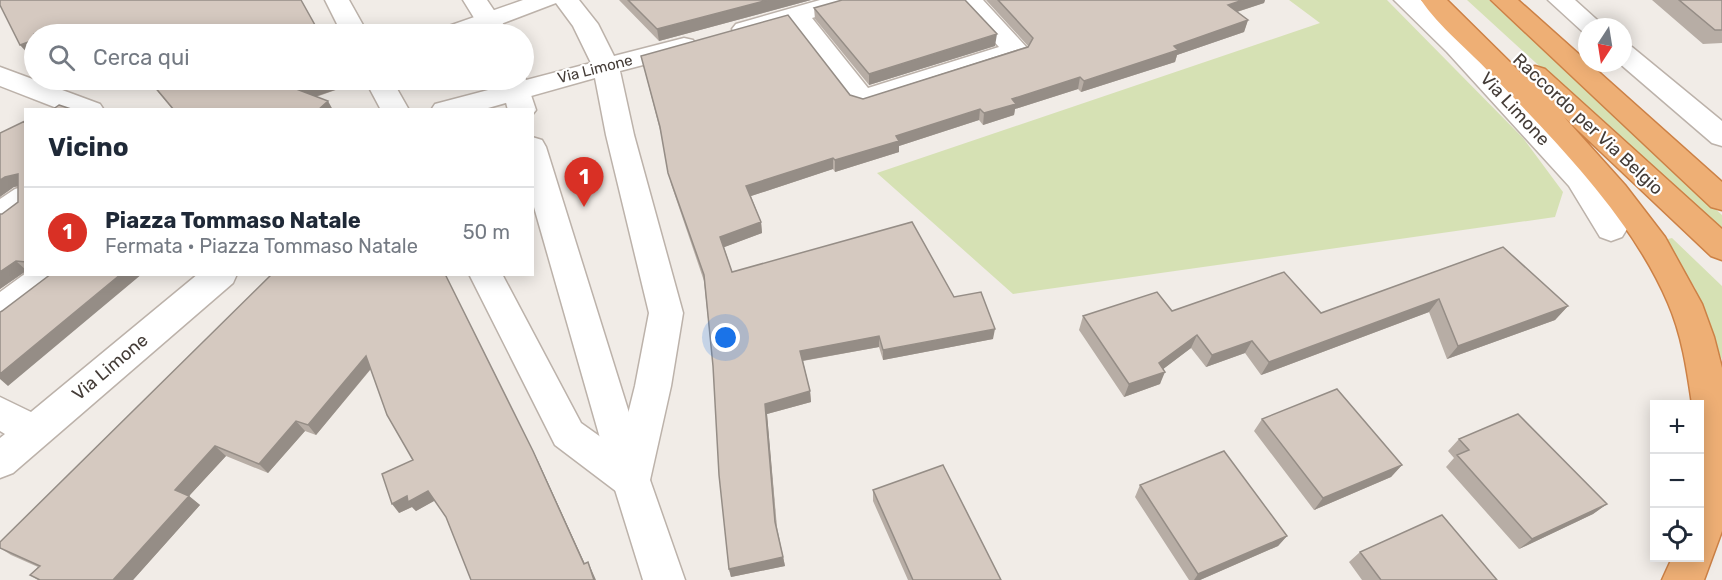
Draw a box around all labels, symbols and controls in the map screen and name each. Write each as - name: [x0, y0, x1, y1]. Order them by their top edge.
- north arrow: [1578, 18, 1632, 72]
- search box: [24, 24, 534, 90]
- icon: search: [45, 41, 78, 74]
- text: Cerca qui: [93, 44, 189, 71]
- street label: Raccordo per Via Belgio: [1508, 49, 1668, 199]
- street label: Via Limone: [556, 51, 634, 87]
- street label: Via Limone: [1475, 68, 1555, 150]
- text: Vicino: [48, 132, 129, 163]
- pin: 1: [564, 158, 604, 207]
- text: Piazza Tommaso Natale: [105, 207, 361, 234]
- text: 1: [63, 220, 72, 244]
- text: 50 m: [463, 220, 510, 244]
- text: Fermata · Piazza Tommaso Natale: [105, 234, 418, 258]
- your location: [711, 323, 740, 352]
- street label: Via Limone: [68, 329, 152, 405]
- map controls: [1650, 400, 1704, 562]
- button: +: [1650, 400, 1704, 454]
- button: −: [1650, 454, 1704, 508]
- button: locate: [1650, 508, 1704, 562]

